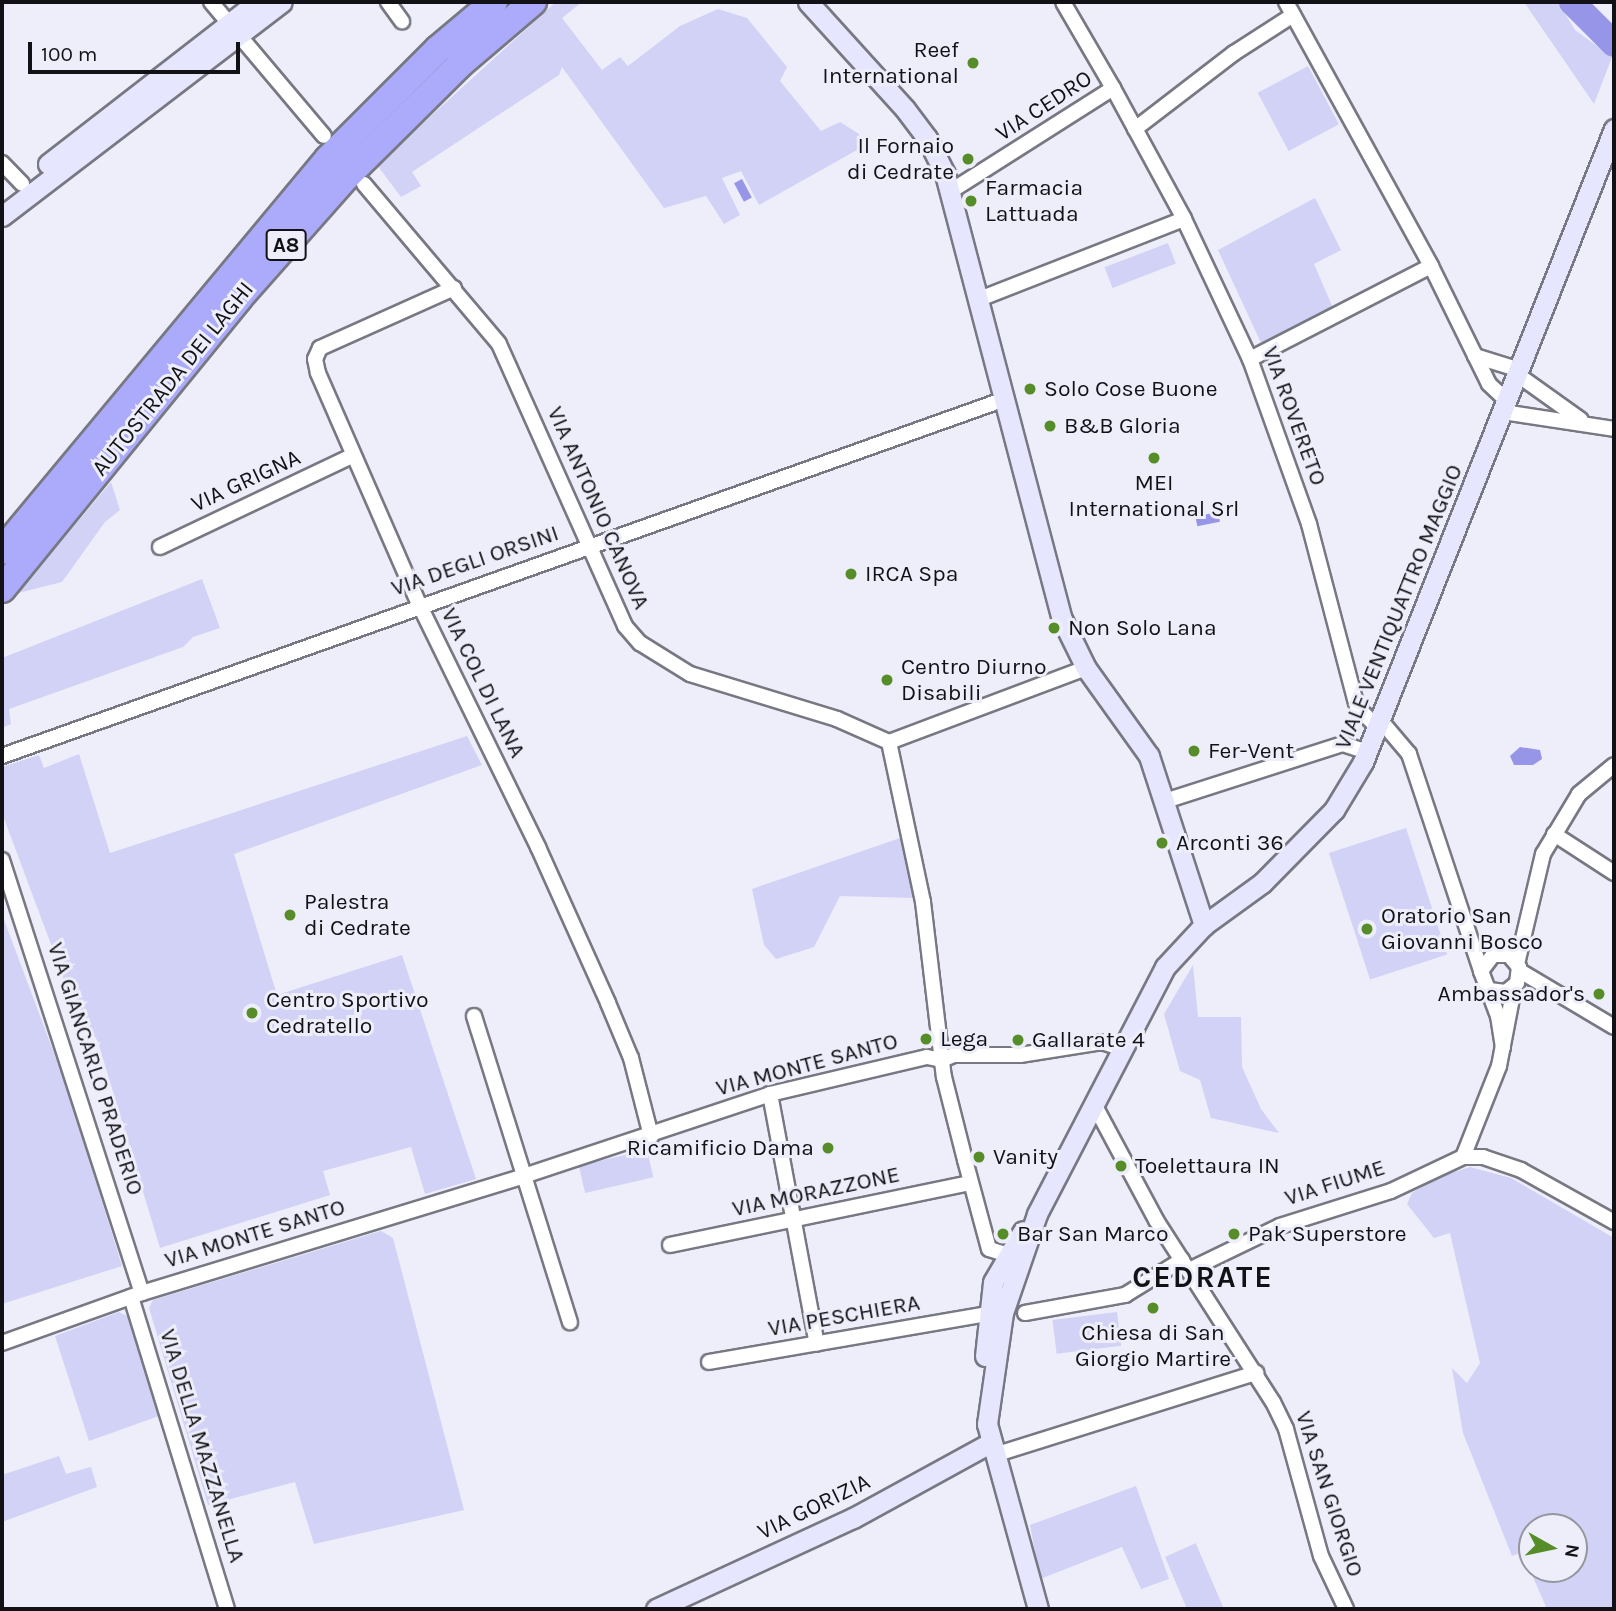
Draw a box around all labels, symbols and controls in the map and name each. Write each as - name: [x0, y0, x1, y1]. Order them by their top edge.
- scale bar: [32, 28, 243, 72]
- place label: Reef International: [822, 36, 959, 90]
- text: 100 m: [41, 42, 98, 66]
- marker: Reef International: [965, 55, 981, 71]
- street label: VIA CEDRO: [991, 65, 1097, 147]
- place label: Il Fornaio di Cedrate: [847, 132, 954, 186]
- marker: Il Fornaio di Cedrate: [960, 151, 976, 167]
- place label: Farmacia Lattuada: [985, 174, 1083, 228]
- marker: Farmacia Lattuada: [963, 193, 979, 209]
- road number: A8: [265, 228, 307, 262]
- street label: AUTOSTRADA DEI LAGHI: [86, 276, 260, 482]
- street label: VIA ROVERETO: [1256, 343, 1332, 489]
- place label: Solo Cose Buone: [1044, 375, 1217, 403]
- marker: Solo Cose Buone: [1022, 381, 1038, 397]
- street label: VIA ANTONIO CANOVA: [541, 402, 655, 614]
- place label: B&B Gloria: [1064, 412, 1181, 440]
- marker: B&B Gloria: [1042, 418, 1058, 434]
- street label: VIA GRIGNA: [187, 444, 305, 518]
- marker: MEI International Srl: [1146, 450, 1162, 466]
- street label: VIALE VENTIQUATTRO MAGGIO: [1329, 461, 1469, 753]
- place label: MEI International Srl: [1069, 469, 1239, 523]
- street label: VIA DEGLI ORSINI: [388, 519, 562, 603]
- place label: IRCA Spa: [865, 560, 958, 588]
- marker: IRCA Spa: [843, 566, 859, 582]
- street label: VIA COL DI LANA: [435, 604, 531, 762]
- place label: Non Solo Lana: [1068, 614, 1217, 642]
- marker: Non Solo Lana: [1046, 620, 1062, 636]
- place label: Centro Diurno Disabili: [901, 653, 1047, 707]
- marker: Centro Diurno Disabili: [879, 672, 895, 688]
- place label: Fer-Vent: [1208, 737, 1294, 765]
- marker: Fer-Vent: [1186, 743, 1202, 759]
- place label: Arconti 36: [1176, 829, 1284, 857]
- marker: Arconti 36: [1154, 835, 1170, 851]
- place label: Palestra di Cedrate: [304, 888, 411, 942]
- place label: Oratorio San Giovanni Bosco: [1381, 902, 1543, 956]
- marker: Palestra di Cedrate: [282, 907, 298, 923]
- marker: Oratorio San Giovanni Bosco: [1359, 921, 1375, 937]
- street label: VIA GIANCARLO PRADERIO: [41, 939, 149, 1199]
- place label: Ambassador's: [1437, 980, 1585, 1008]
- place label: Centro Sportivo Cedratello: [266, 986, 429, 1040]
- marker: Ambassador's: [1591, 986, 1607, 1002]
- marker: Centro Sportivo Cedratello: [244, 1005, 260, 1021]
- place label: Lega: [940, 1025, 988, 1053]
- place label: Gallarate 4: [1032, 1026, 1145, 1054]
- street label: VIA MONTE SANTO: [713, 1027, 901, 1103]
- marker: Lega: [918, 1031, 934, 1047]
- marker: Gallarate 4: [1010, 1032, 1026, 1048]
- place label: Ricamificio Dama: [627, 1134, 814, 1162]
- marker: Ricamificio Dama: [820, 1140, 836, 1156]
- place label: Vanity: [993, 1143, 1058, 1171]
- marker: Vanity: [971, 1149, 987, 1165]
- place label: Toelettaura IN: [1135, 1152, 1280, 1180]
- street label: VIA FIUME: [1281, 1154, 1389, 1212]
- marker: Toelettaura IN: [1113, 1158, 1129, 1174]
- street label: VIA MORAZZONE: [730, 1161, 902, 1223]
- street label: VIA MONTE SANTO: [161, 1193, 349, 1275]
- place label: Bar San Marco: [1017, 1220, 1169, 1248]
- place label: Pak Superstore: [1248, 1220, 1407, 1248]
- marker: Bar San Marco: [995, 1226, 1011, 1242]
- marker: Pak Superstore: [1226, 1226, 1242, 1242]
- district label: CEDRATE: [1133, 1259, 1273, 1295]
- street label: VIA PESCHIERA: [766, 1289, 922, 1343]
- marker: Chiesa di San Giorgio Martire: [1145, 1300, 1161, 1316]
- place label: Chiesa di San Giorgio Martire: [1075, 1319, 1231, 1373]
- street label: VIA DELLA MAZZANELLA: [153, 1326, 251, 1566]
- street label: VIA SAN GIORGIO: [1289, 1408, 1369, 1580]
- street label: VIA GORIZIA: [753, 1468, 875, 1546]
- north arrow: [1518, 1513, 1588, 1583]
- text: N: [1560, 1543, 1584, 1559]

